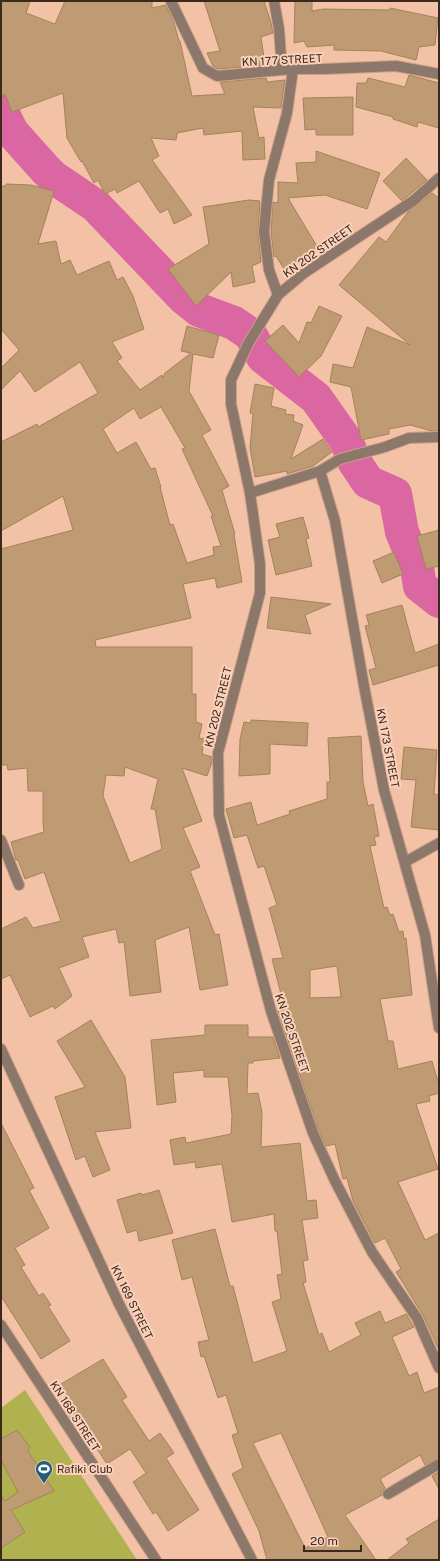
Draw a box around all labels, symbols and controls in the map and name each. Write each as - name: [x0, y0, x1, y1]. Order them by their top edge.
- street label: KN 177 STREET: [241, 52, 323, 68]
- street label: KN 202 STREET: [281, 222, 356, 280]
- street label: KN 202 STREET: [202, 665, 234, 749]
- street label: KN 173 STREET: [374, 707, 402, 789]
- street label: KN 202 STREET: [273, 992, 311, 1074]
- street label: KN 169 STREET: [109, 1263, 155, 1341]
- street label: KN 168 STREET: [48, 1379, 102, 1454]
- sports icon: Rafiki Club: [34, 1459, 54, 1484]
- place label: Rafiki Club: [57, 1463, 113, 1475]
- scale bar: [304, 1527, 361, 1553]
- text: 20 m: [310, 1534, 338, 1548]

